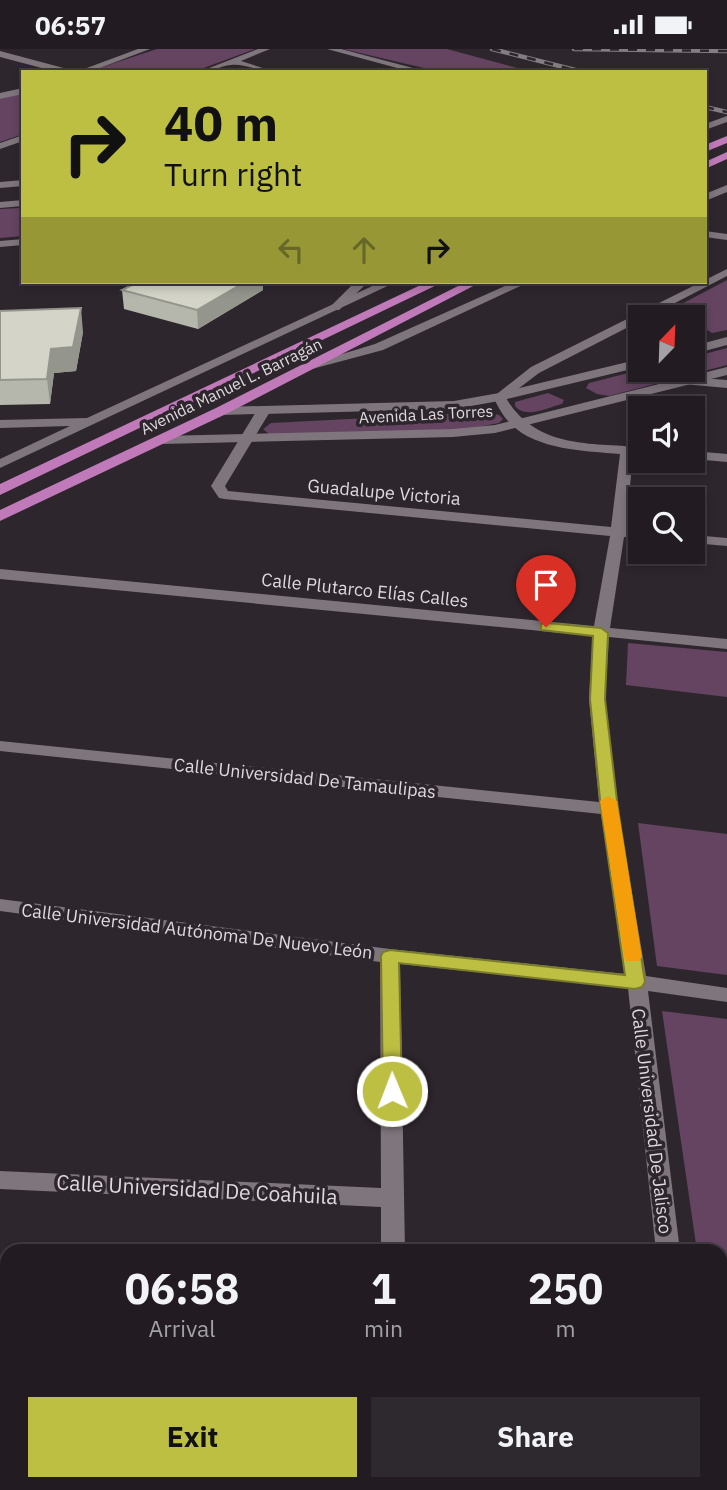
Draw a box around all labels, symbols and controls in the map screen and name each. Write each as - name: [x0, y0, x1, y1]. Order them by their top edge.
- text: 06:57: [35, 8, 106, 42]
- text: 40 m: [164, 91, 278, 154]
- icon: right: [49, 98, 140, 189]
- text: Turn right: [164, 153, 302, 195]
- icon: left: [272, 231, 310, 269]
- icon: ahead: [345, 231, 383, 269]
- icon: right: [418, 231, 456, 269]
- north arrow: [628, 305, 705, 381]
- map controls: [628, 305, 705, 564]
- street label: Avenida Manuel L. Barragán: [137, 333, 325, 439]
- button: sound: [628, 396, 705, 473]
- street label: Avenida Las Torres: [358, 400, 494, 428]
- street label: Guadalupe Victoria: [306, 474, 462, 510]
- button: search: [628, 487, 705, 564]
- pin: [516, 555, 576, 627]
- icon: arrive: [527, 566, 565, 604]
- street label: Calle Plutarco Elías Calles: [260, 568, 470, 612]
- street label: Calle Universidad De Tamaulipas: [173, 753, 437, 803]
- street label: Calle Universidad Autónoma De Nuevo León: [20, 898, 374, 964]
- street label: Calle Universidad De Jalisco: [627, 1007, 677, 1235]
- position arrow: [355, 1054, 429, 1128]
- street label: Calle Universidad De Coahuila: [56, 1168, 338, 1210]
- text: 06:58: [125, 1261, 239, 1316]
- text: 1: [371, 1261, 396, 1316]
- text: 250: [528, 1261, 603, 1316]
- text: Arrival: [149, 1313, 216, 1343]
- text: min: [364, 1313, 403, 1343]
- text: m: [555, 1313, 576, 1343]
- button: Exit: [28, 1397, 357, 1477]
- button: Share: [371, 1397, 700, 1477]

